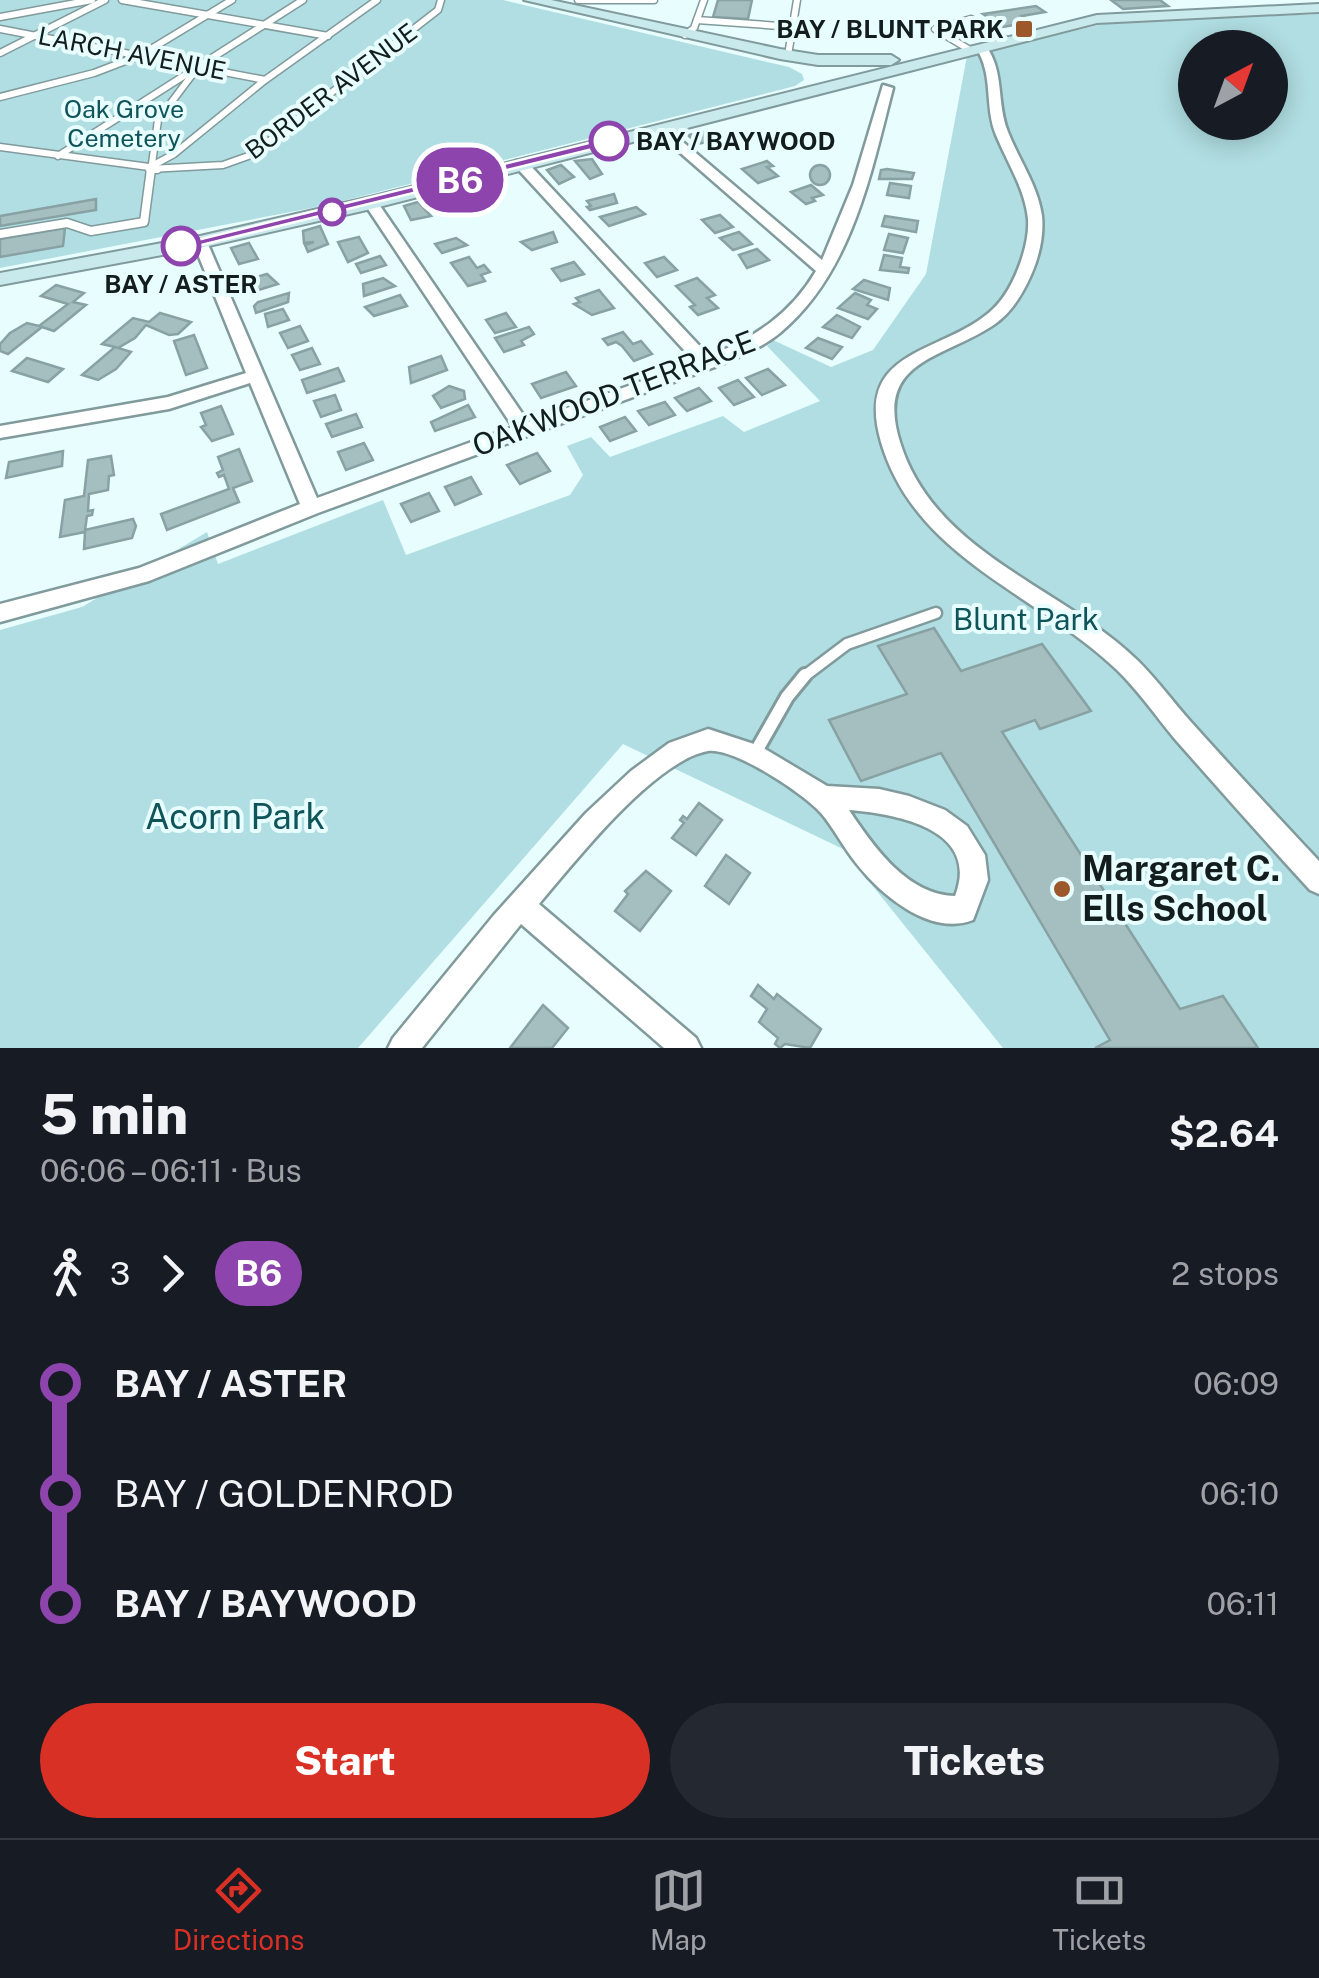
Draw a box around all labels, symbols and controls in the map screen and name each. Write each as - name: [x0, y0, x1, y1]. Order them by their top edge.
- place label: BAY / BLUNT PARK: [776, 14, 1004, 44]
- street label: BORDER AVENUE: [239, 17, 423, 165]
- marker: BAY / BLUNT PARK: [1013, 18, 1035, 40]
- street label: LARCH AVENUE: [35, 20, 229, 86]
- north arrow: [1178, 30, 1288, 140]
- map controls: [1178, 30, 1288, 140]
- park label: Oak Grove Cemetery: [64, 94, 184, 153]
- marker: BAY / BAYWOOD: [590, 122, 628, 160]
- place label: BAY / BAYWOOD: [636, 126, 836, 156]
- line badge: B6: [415, 148, 505, 212]
- text: B6: [436, 160, 484, 201]
- unlabelled marker: [319, 199, 345, 225]
- marker: BAY / ASTER: [162, 227, 200, 265]
- place label: BAY / ASTER: [104, 269, 258, 299]
- street label: OAKWOOD TERRACE: [467, 322, 760, 464]
- park label: Blunt Park: [953, 601, 1099, 637]
- park label: Acorn Park: [145, 796, 325, 837]
- place label: Margaret C. Ells School: [1082, 848, 1280, 929]
- marker: Margaret C. Ells School: [1051, 878, 1073, 900]
- text: 5 min: [40, 1082, 188, 1146]
- text: $2.64: [1169, 1111, 1279, 1156]
- text: 06:06 – 06:11 · Bus: [40, 1152, 302, 1189]
- icon: walk: [40, 1246, 95, 1301]
- icon: forward: [145, 1246, 200, 1301]
- text: B6: [235, 1253, 282, 1294]
- text: 3: [110, 1255, 130, 1292]
- text: 2 stops: [1171, 1255, 1279, 1292]
- text: BAY / ASTER: [114, 1361, 347, 1406]
- text: 06:09: [1193, 1365, 1279, 1402]
- text: BAY / GOLDENROD: [114, 1471, 454, 1516]
- text: 06:10: [1200, 1475, 1279, 1512]
- text: BAY / BAYWOOD: [114, 1581, 417, 1626]
- text: 06:11: [1206, 1585, 1279, 1622]
- button: Start: [40, 1703, 650, 1818]
- button: Tickets: [670, 1703, 1279, 1818]
- tab: Directions: [173, 1863, 304, 1956]
- tab: Map: [650, 1863, 707, 1956]
- tab: Tickets: [1052, 1863, 1146, 1956]

